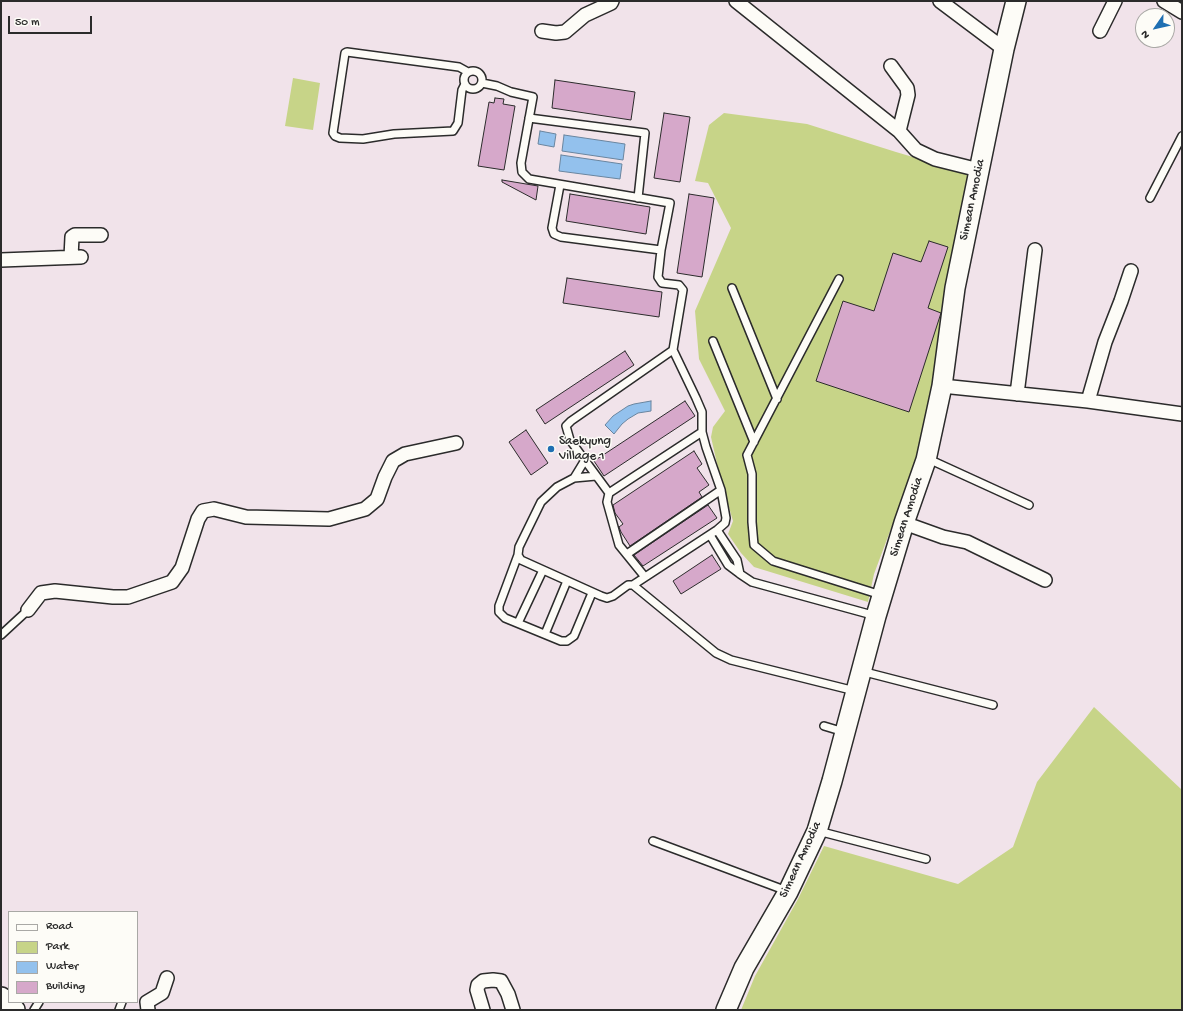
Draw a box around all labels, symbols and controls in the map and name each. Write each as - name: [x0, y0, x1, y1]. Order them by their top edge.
- scale bar: [10, 8, 94, 34]
- north arrow: [1135, 8, 1175, 48]
- text: 50 m: [15, 16, 40, 30]
- text: N: [1139, 28, 1153, 40]
- street label: Simean Amodia: [957, 158, 989, 242]
- place label: Saekyung Village 1: [559, 434, 611, 465]
- marker: Saekyung Village 1: [546, 444, 556, 454]
- street label: Simean Amodia: [887, 475, 927, 559]
- street label: Simean Amodia: [776, 819, 826, 901]
- legend: [8, 911, 138, 1003]
- text: Road: [46, 920, 72, 934]
- text: Park: [46, 940, 69, 954]
- text: Water: [46, 960, 78, 974]
- text: Building: [46, 980, 85, 994]

